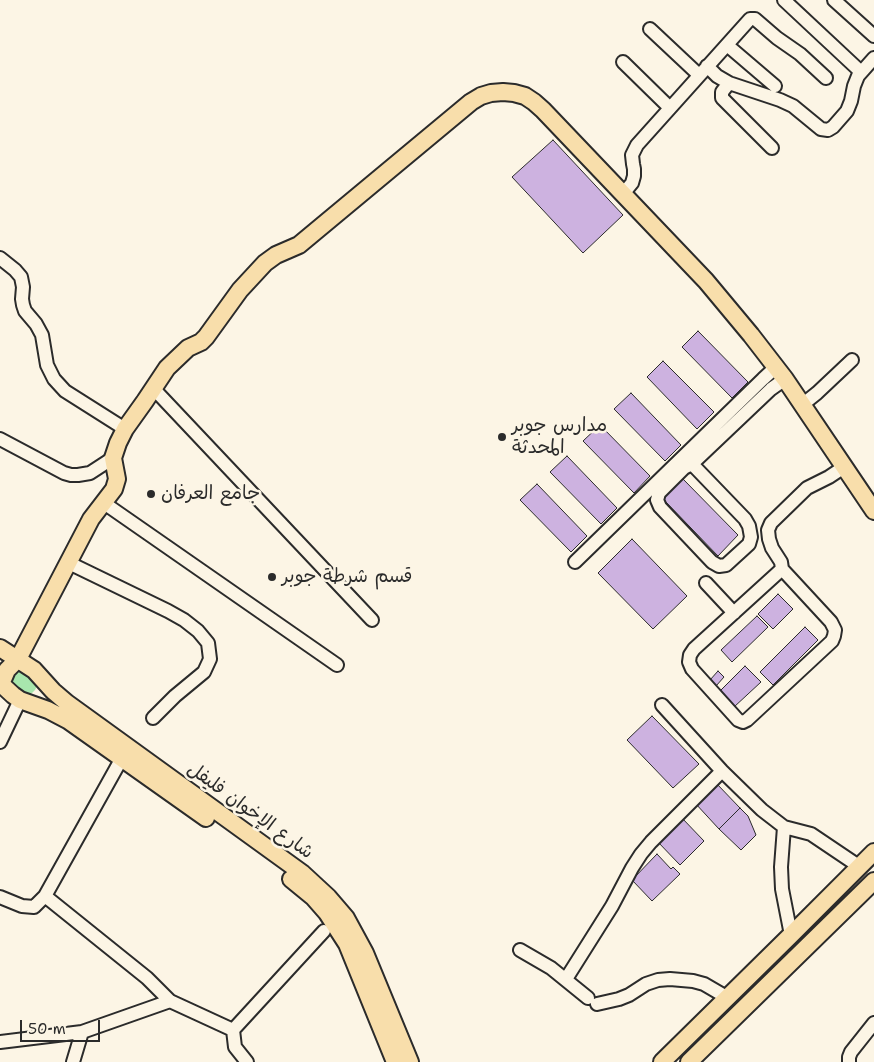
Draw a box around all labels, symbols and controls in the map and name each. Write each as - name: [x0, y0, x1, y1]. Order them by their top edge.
- place label: مدارس جوبر المحدثة: [512, 415, 607, 459]
- marker: مدارس جوبر المحدثة: [496, 431, 508, 443]
- place label: جامع العرفان: [161, 483, 260, 505]
- marker: جامع العرفان: [145, 488, 157, 500]
- place label: قسم شرطة جوبر: [282, 566, 412, 588]
- marker: قسم شرطة جوبر: [266, 571, 278, 583]
- street label: شارع الإخوان فليفل: [183, 758, 317, 864]
- scale bar: [22, 1010, 102, 1042]
- text: 50 m: [28, 1019, 66, 1039]

